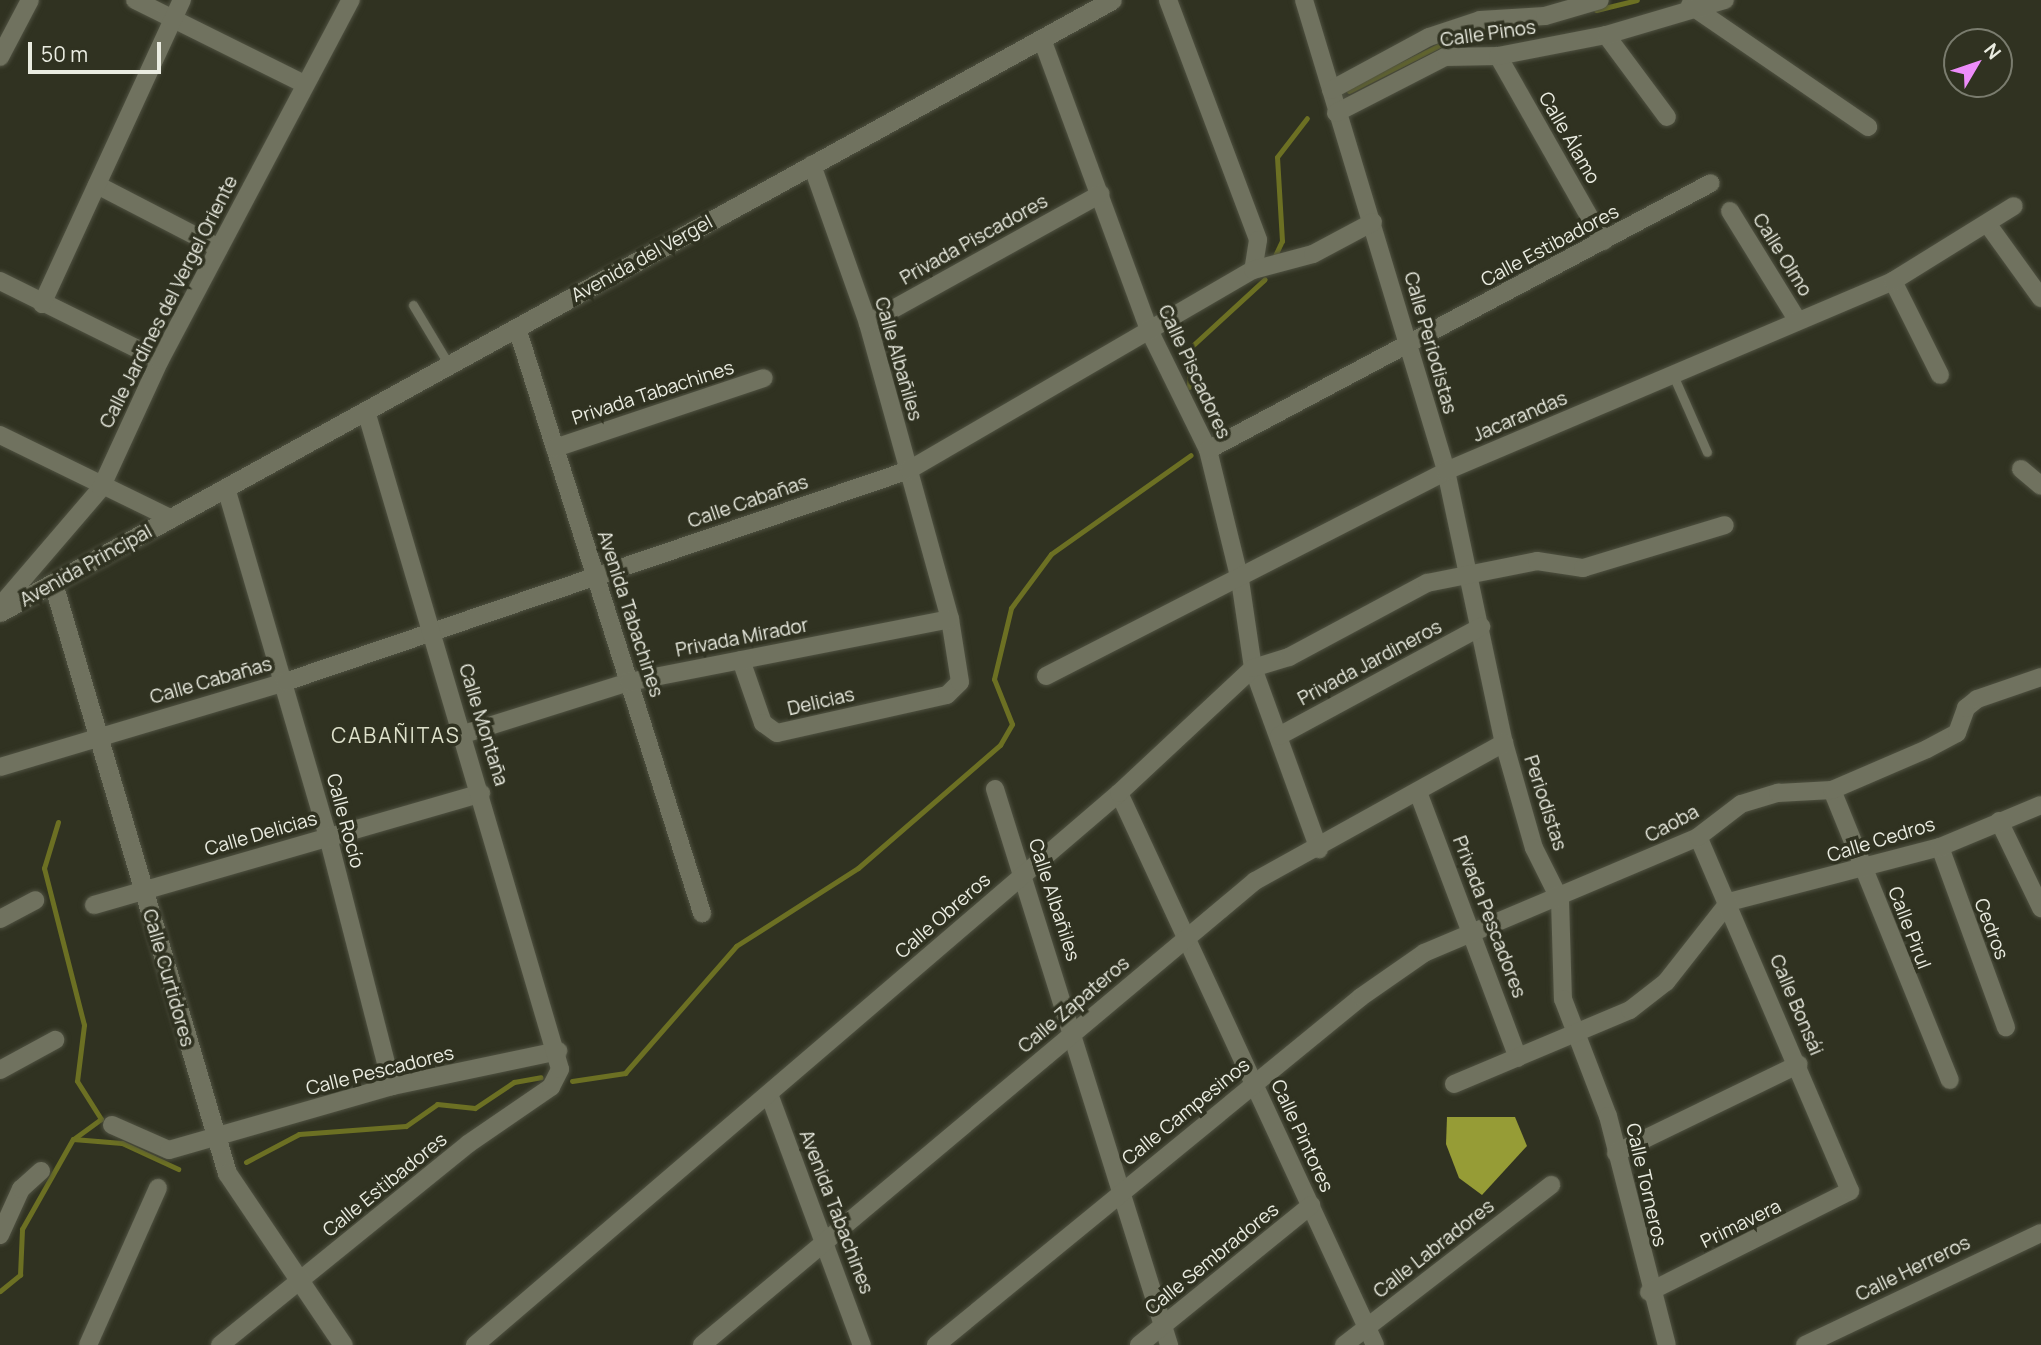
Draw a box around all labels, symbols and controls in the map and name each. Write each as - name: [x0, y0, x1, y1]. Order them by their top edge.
- street label: Calle Pinos: [1439, 16, 1537, 52]
- scale bar: [32, 28, 164, 72]
- north arrow: [1943, 28, 2013, 98]
- text: N: [1978, 38, 2007, 65]
- text: 50 m: [41, 40, 88, 68]
- street label: Calle Álamo: [1534, 88, 1604, 188]
- street label: Calle Jardines del Vergel Oriente: [95, 172, 243, 432]
- street label: Privada Piscadores: [896, 190, 1052, 290]
- street label: Calle Estibadores: [1477, 200, 1623, 292]
- street label: Calle Olmo: [1748, 209, 1816, 301]
- street label: Avenida del Vergel: [567, 211, 717, 307]
- street label: Calle Periodistas: [1399, 269, 1461, 417]
- street label: Calle Albañiles: [869, 295, 927, 423]
- street label: Calle Piscadores: [1153, 301, 1235, 443]
- street label: Privada Tabachines: [569, 356, 737, 430]
- street label: Jacarandas: [1469, 387, 1571, 447]
- street label: Calle Cabañas: [685, 471, 811, 533]
- street label: Avenida Principal: [16, 520, 156, 612]
- street label: Avenida Tabachines: [592, 528, 668, 700]
- street label: Privada Mirador: [674, 614, 810, 662]
- street label: Privada Jardineros: [1294, 615, 1446, 711]
- street label: Calle Cabañas: [147, 653, 275, 709]
- street label: Calle Montaña: [454, 661, 512, 789]
- street label: Delicias: [785, 683, 857, 721]
- district label: CABAÑITAS: [332, 722, 460, 748]
- street label: Periodistas: [1519, 752, 1571, 854]
- street label: Calle Rocío: [321, 771, 369, 871]
- street label: Caoba: [1641, 801, 1703, 847]
- street label: Calle Delicias: [202, 807, 320, 861]
- street label: Calle Cedros: [1824, 813, 1938, 867]
- street label: Privada Pescadores: [1448, 833, 1530, 1001]
- street label: Calle Albañiles: [1023, 836, 1085, 964]
- street label: Calle Obreros: [891, 869, 995, 963]
- street label: Calle Pirul: [1883, 884, 1935, 972]
- street label: Cedros: [1969, 895, 2013, 963]
- street label: Calle Curtidores: [137, 907, 199, 1049]
- street label: Calle Bonsái: [1765, 951, 1827, 1059]
- street label: Calle Zapateros: [1014, 952, 1134, 1058]
- street label: Calle Pescadores: [304, 1042, 456, 1100]
- street label: Calle Campesinos: [1118, 1054, 1254, 1170]
- street label: Calle Pintores: [1266, 1076, 1338, 1196]
- street label: Calle Torneros: [1621, 1121, 1671, 1249]
- street label: Avenida Tabachines: [794, 1127, 878, 1297]
- street label: Calle Estibadores: [318, 1128, 452, 1242]
- street label: Calle Labradores: [1369, 1195, 1499, 1303]
- street label: Primavera: [1697, 1195, 1785, 1253]
- street label: Calle Sembradores: [1141, 1198, 1283, 1320]
- street label: Calle Herreros: [1852, 1231, 1974, 1307]

